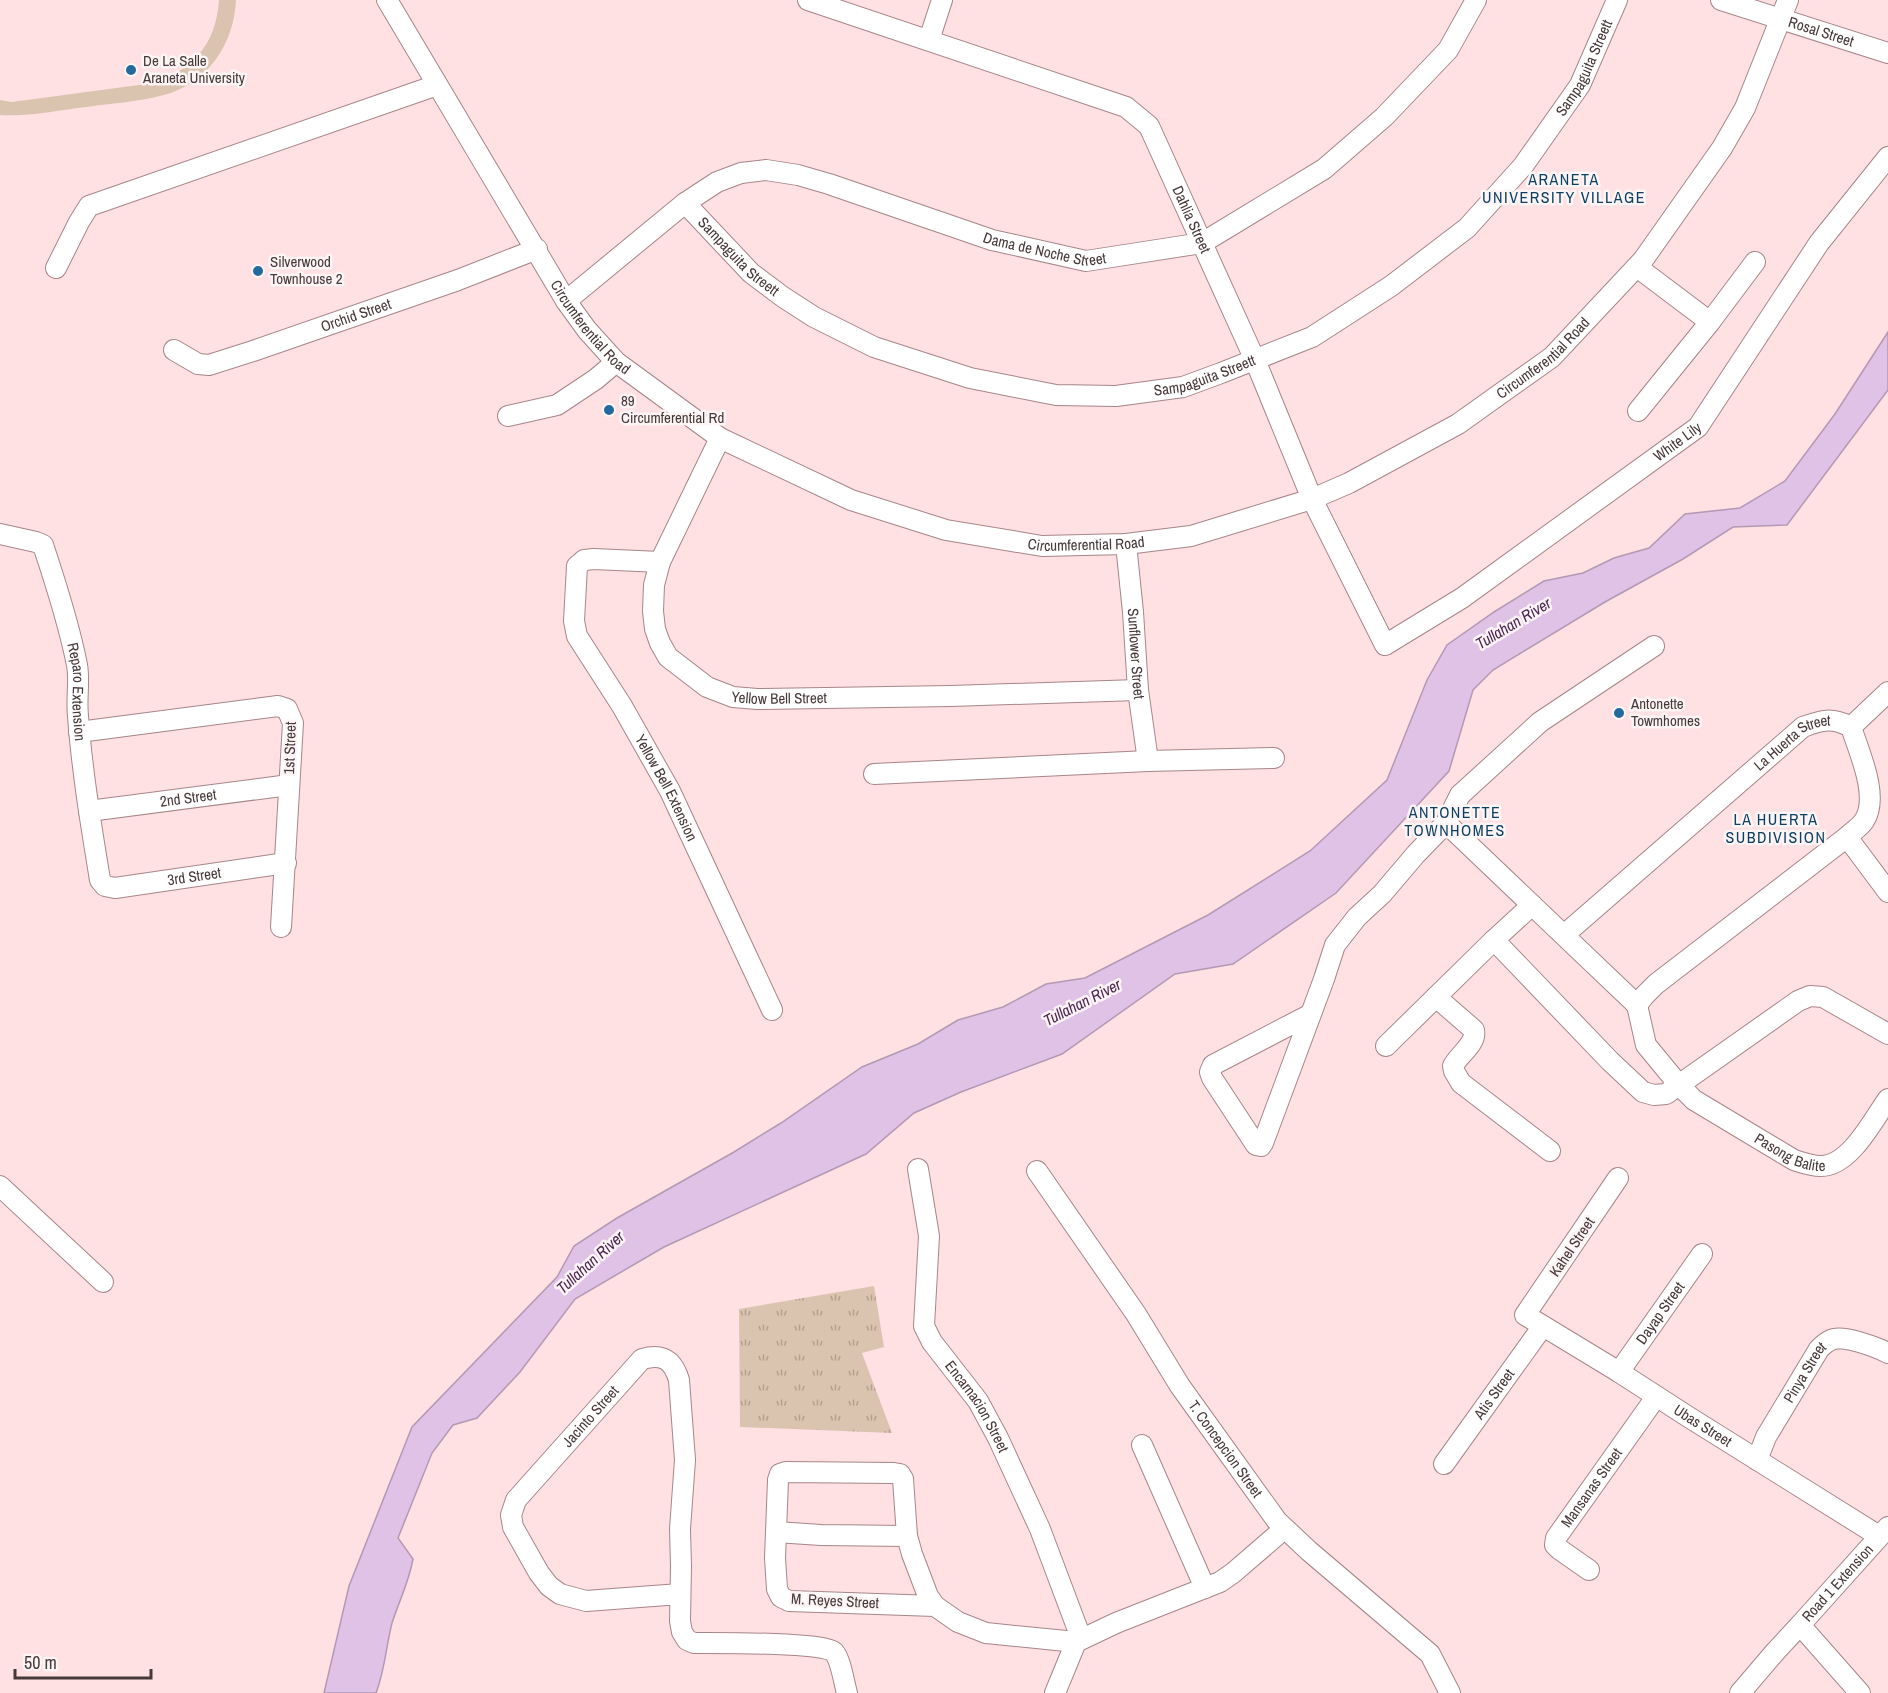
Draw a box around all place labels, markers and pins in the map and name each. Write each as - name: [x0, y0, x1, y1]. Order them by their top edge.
- place label: De La Salle Araneta University: [142, 50, 246, 88]
- marker: De La Salle Araneta University: [124, 63, 138, 77]
- place label: Silverwood Townhouse 2: [270, 251, 343, 289]
- marker: Silverwood Townhouse 2: [251, 264, 265, 278]
- place label: 89 Circumferential Rd: [621, 390, 724, 428]
- marker: 89 Circumferential Rd: [602, 403, 616, 417]
- place label: Antonette Towmhomes: [1630, 693, 1700, 731]
- marker: Antonette Towmhomes: [1612, 706, 1626, 720]

